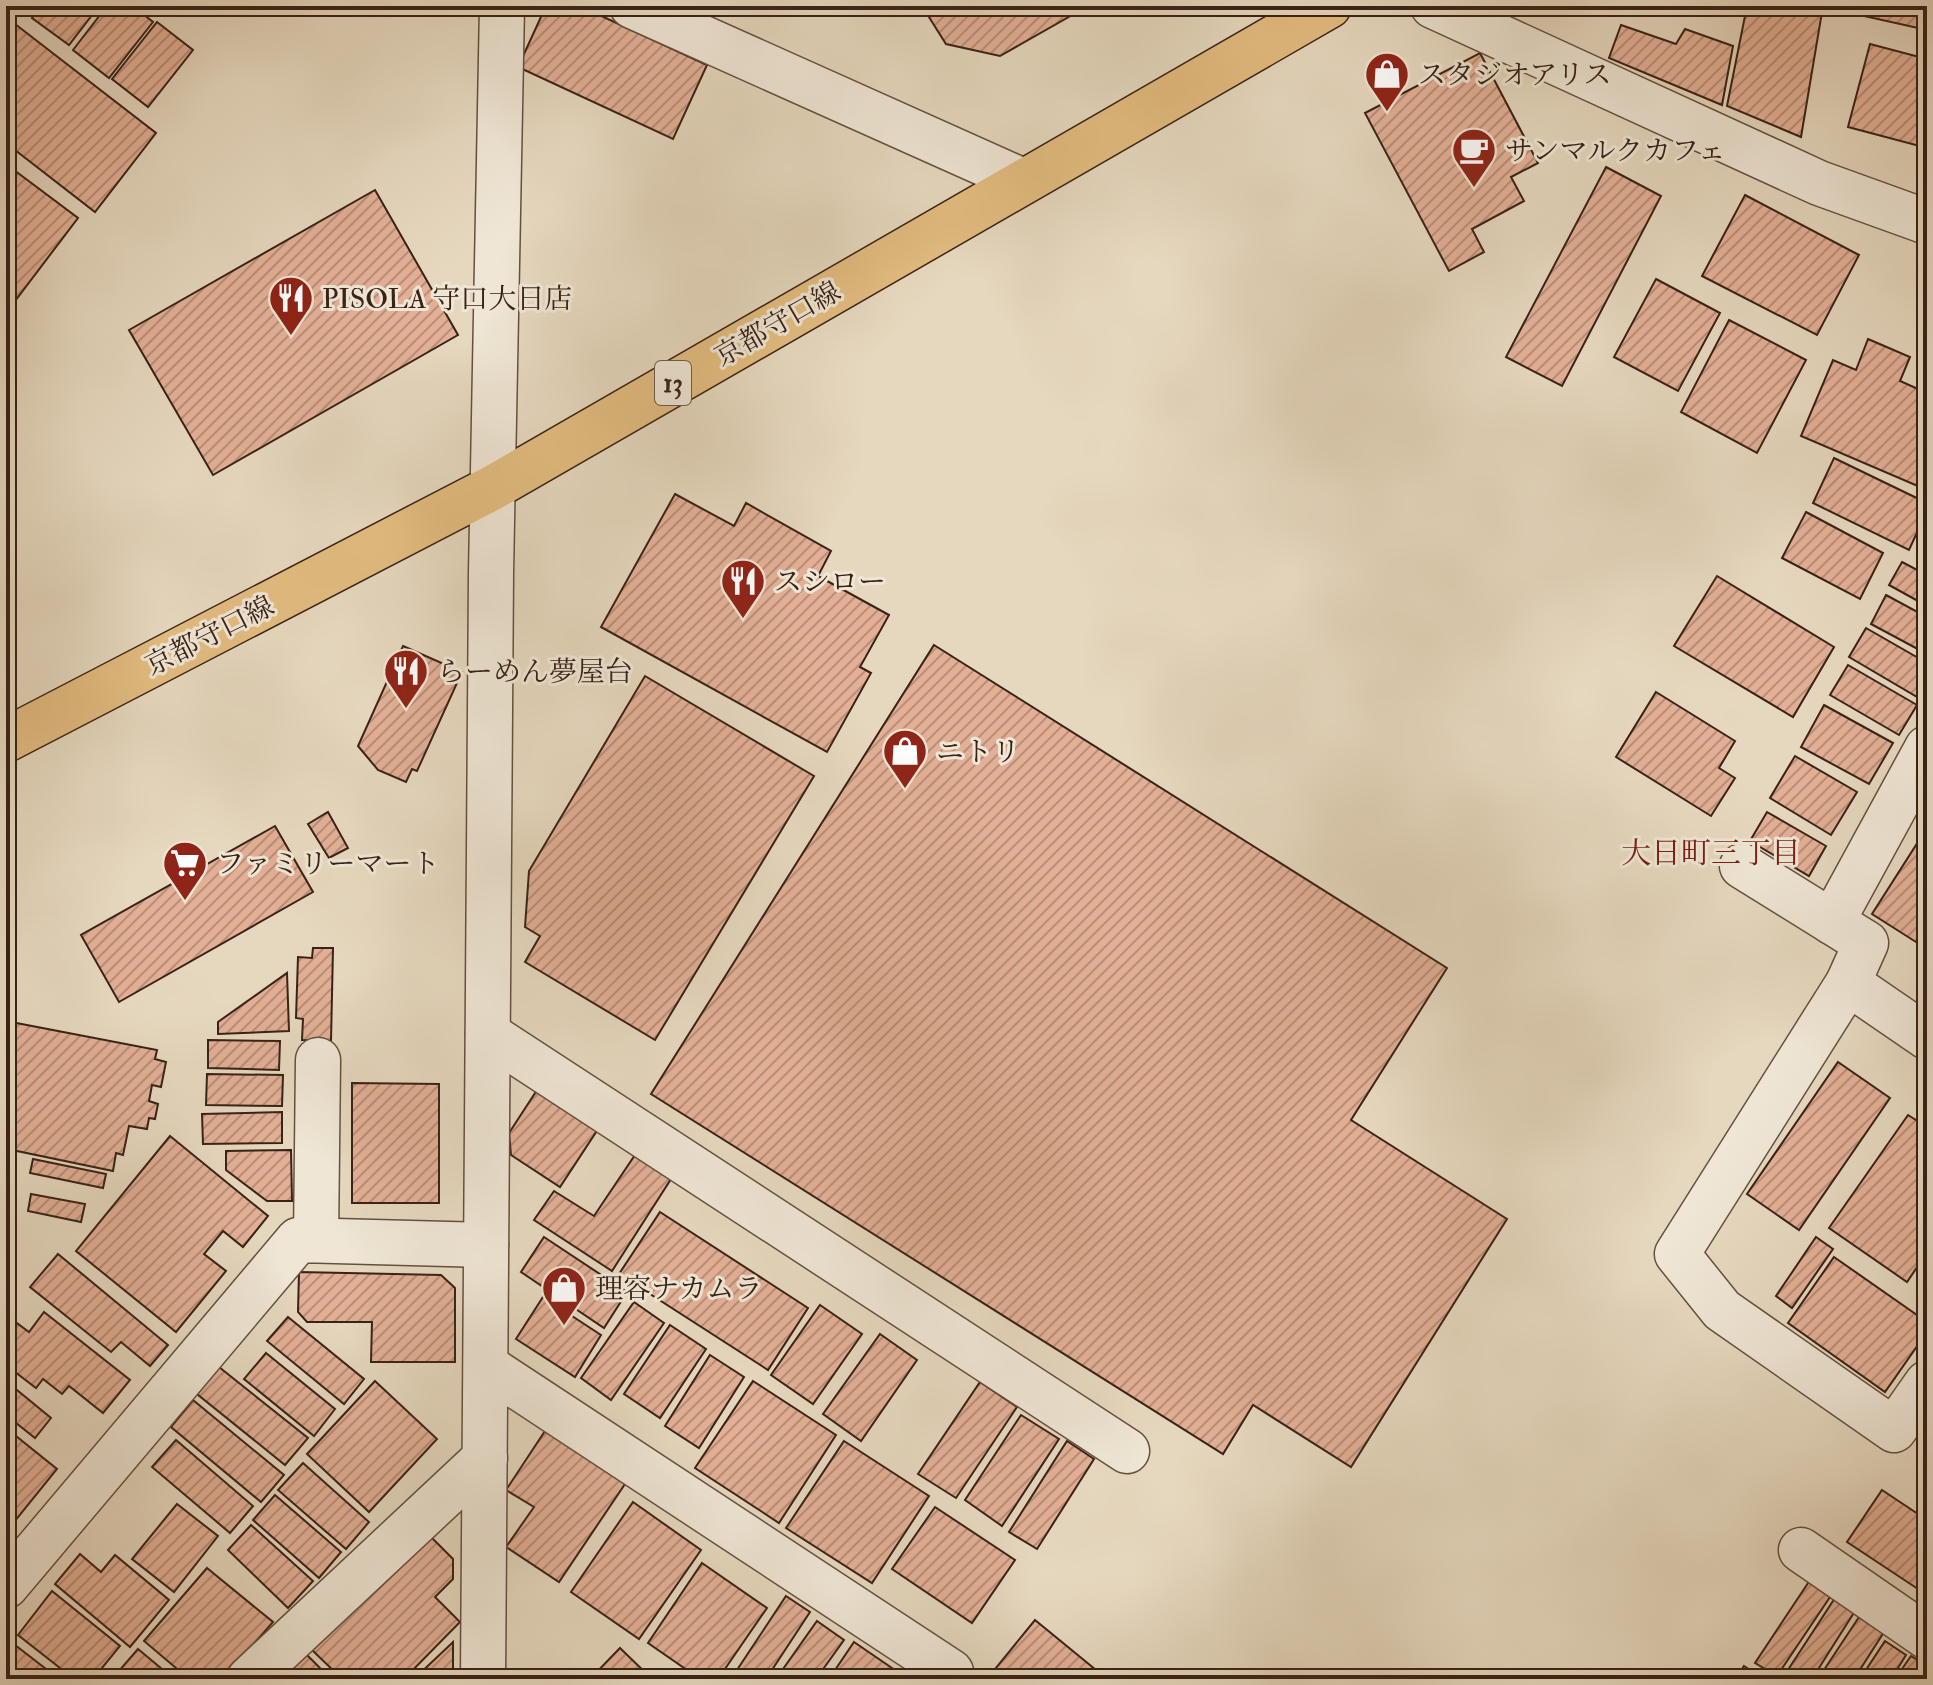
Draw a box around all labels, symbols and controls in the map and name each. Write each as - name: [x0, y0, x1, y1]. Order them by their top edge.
- shop icon: スタジオアリス: [1363, 50, 1411, 113]
- place label: スタジオアリス: [1418, 58, 1611, 93]
- cafe icon: サンマルクカフェ: [1450, 126, 1498, 189]
- place label: サンマルクカフェ: [1505, 134, 1726, 169]
- restaurant icon: PISOLA 守口大日店: [267, 274, 315, 337]
- street label: 京都守口線: [708, 274, 847, 374]
- place label: PISOLA 守口大日店: [322, 282, 572, 317]
- road number: 13: [655, 361, 691, 405]
- restaurant icon: スシロー: [719, 557, 767, 620]
- place label: スシロー: [774, 565, 886, 600]
- street label: 京都守口線: [139, 589, 280, 684]
- restaurant icon: らーめん夢屋台: [382, 647, 430, 710]
- place label: らーめん夢屋台: [437, 655, 633, 690]
- shop icon: ニトリ: [881, 727, 929, 790]
- place label: ニトリ: [936, 735, 1020, 770]
- district label: 大日町三丁目: [1621, 835, 1801, 872]
- supermarket icon: ファミリーマート: [161, 839, 209, 902]
- place label: ファミリーマート: [216, 847, 439, 882]
- shop icon: 理容ナカムラ: [540, 1264, 588, 1327]
- place label: 理容ナカムラ: [595, 1272, 762, 1307]

